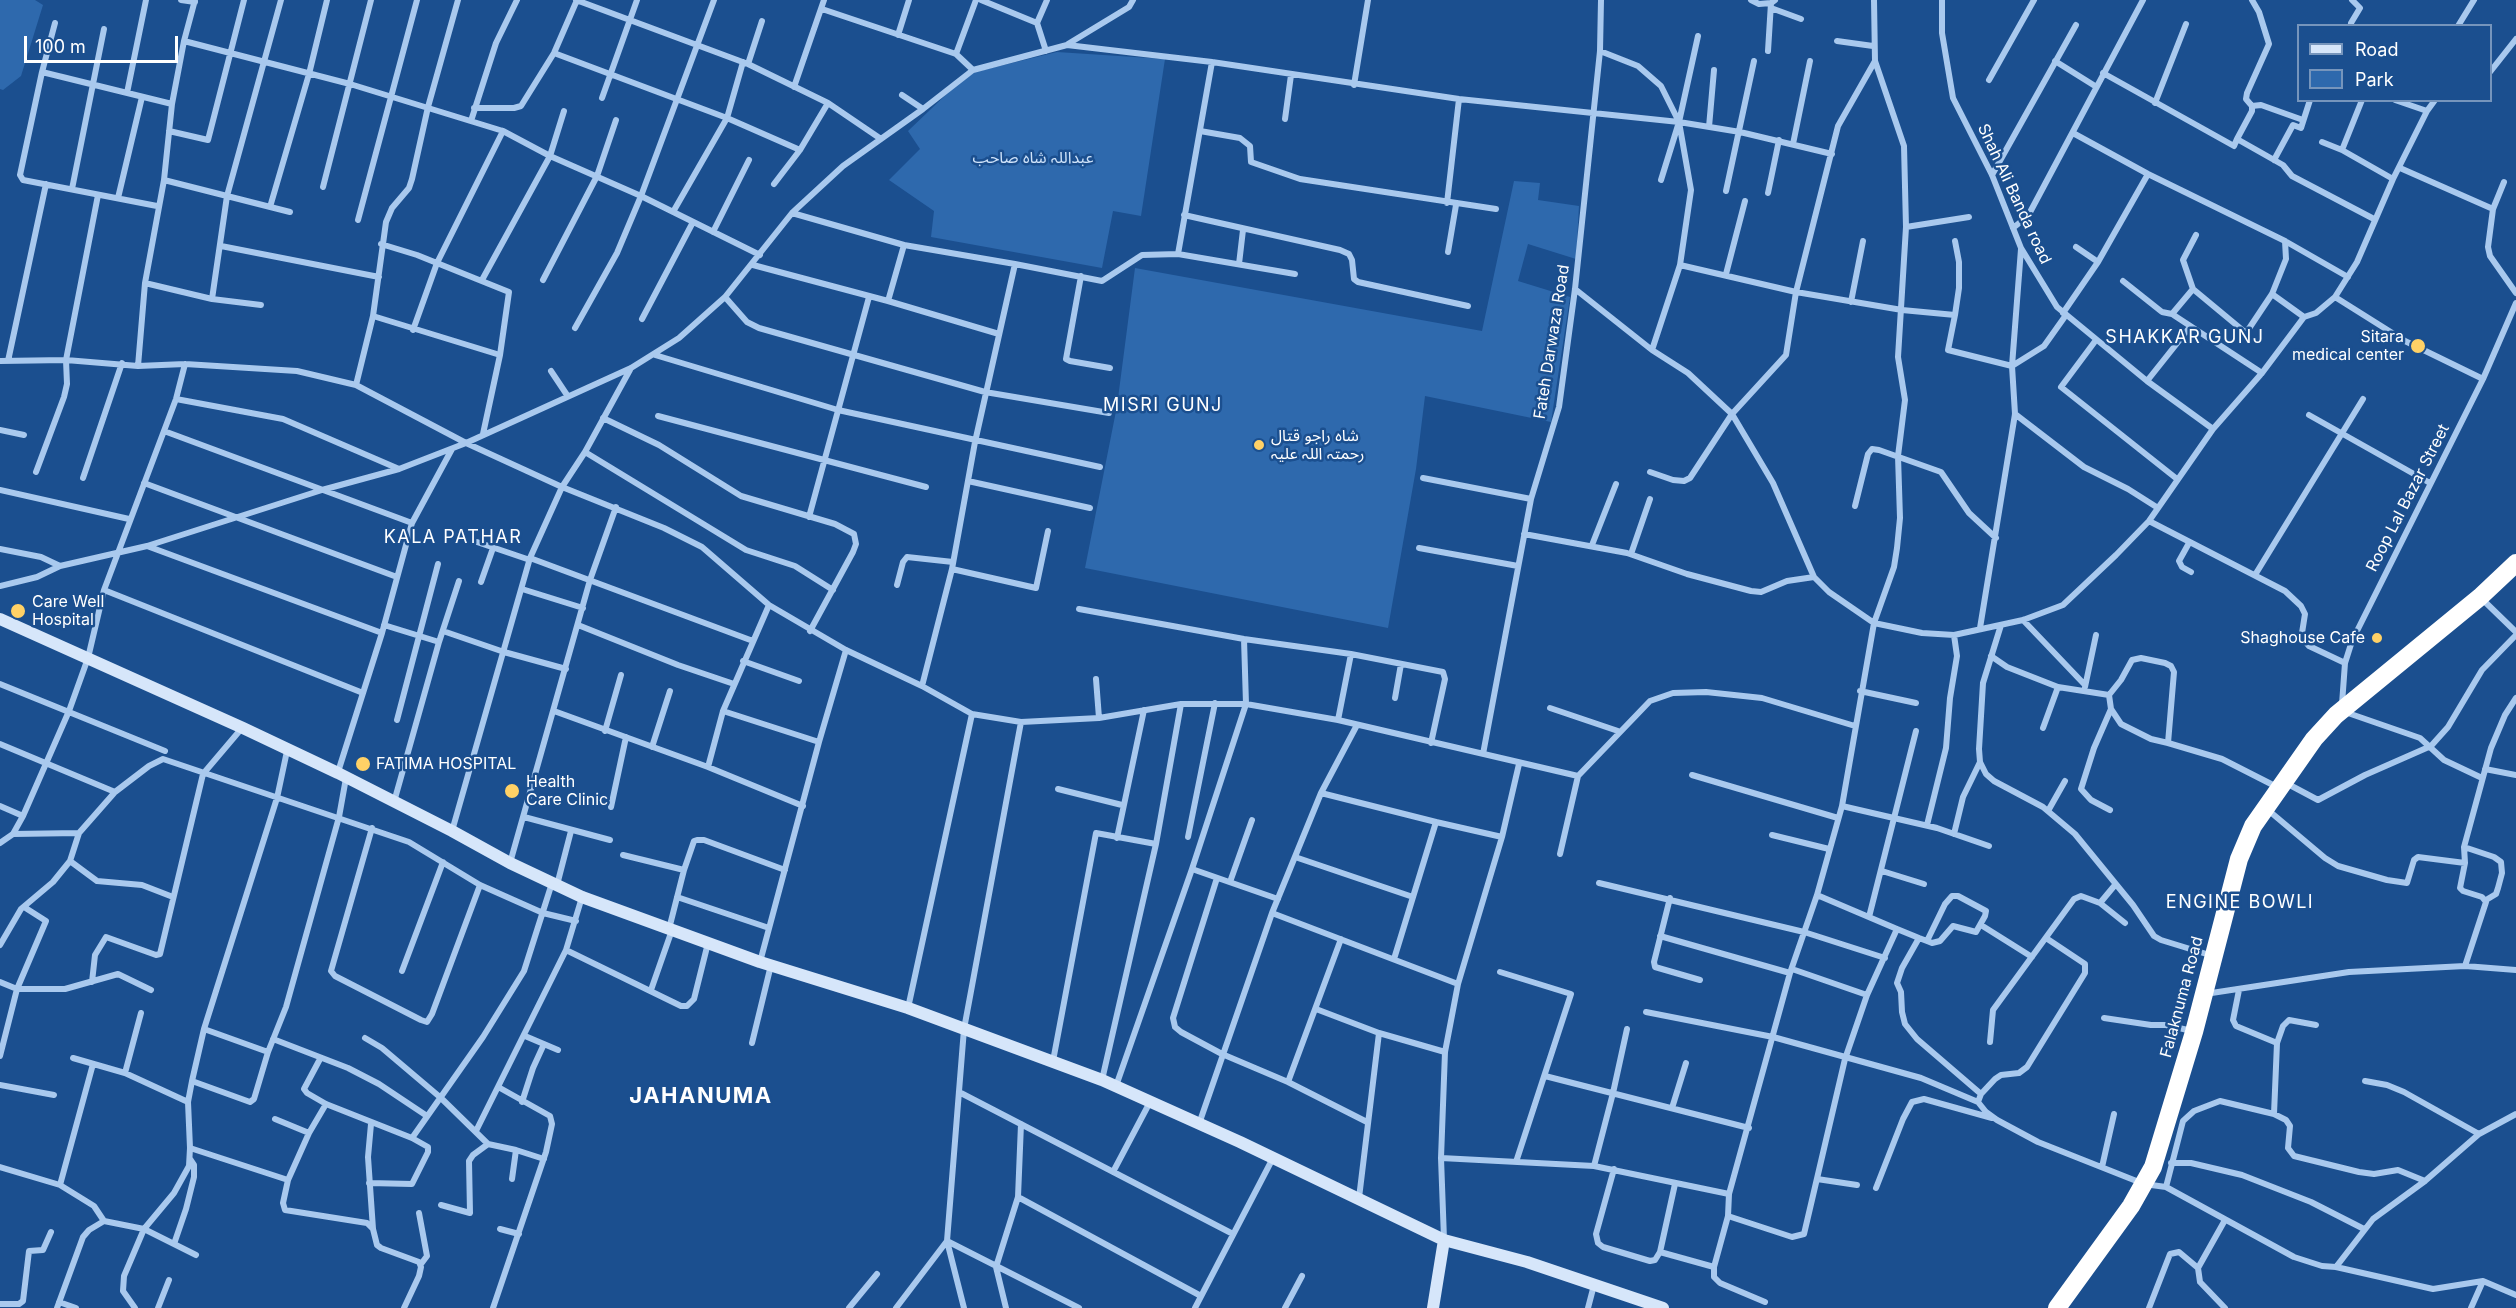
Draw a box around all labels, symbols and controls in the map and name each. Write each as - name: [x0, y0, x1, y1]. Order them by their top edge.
- scale bar: [27, 24, 182, 62]
- legend: [2297, 24, 2492, 102]
- text: 100 m: [35, 36, 86, 57]
- text: Road: [2355, 39, 2398, 60]
- text: Park: [2355, 69, 2394, 90]
- street label: Shah Ali Banda road: [1973, 121, 2055, 267]
- park label: عبداللہ شاہ صاحب: [972, 148, 1094, 168]
- street label: Fateh Darwaza Road: [1530, 263, 1574, 421]
- district label: SHAKKAR GUNJ: [2105, 327, 2265, 349]
- place label: Sitara medical center: [2292, 327, 2404, 365]
- marker: Sitara medical center: [2409, 337, 2427, 355]
- district label: MISRI GUNJ: [1103, 395, 1223, 417]
- street label: Roop Lal Bazar Street: [2362, 421, 2454, 575]
- place label: شاہ راجو قتال رحمتہ اللہ علیہ: [1271, 426, 1364, 464]
- marker: شاہ راجو قتال رحمتہ اللہ علیہ: [1252, 438, 1266, 452]
- district label: KALA PATHAR: [384, 527, 522, 549]
- place label: Care Well Hospital: [32, 592, 104, 630]
- marker: Care Well Hospital: [9, 602, 27, 620]
- place label: Shaghouse Cafe: [2240, 628, 2365, 648]
- marker: Shaghouse Cafe: [2370, 631, 2384, 645]
- place label: FATIMA HOSPITAL: [376, 754, 516, 774]
- marker: FATIMA HOSPITAL: [354, 755, 372, 773]
- place label: Health Care Clinic: [526, 772, 608, 810]
- marker: Health Care Clinic: [503, 782, 521, 800]
- district label: ENGINE BOWLI: [2166, 892, 2314, 914]
- street label: Falaknuma Road: [2157, 934, 2207, 1060]
- district label: JAHANUMA: [629, 1083, 773, 1109]

